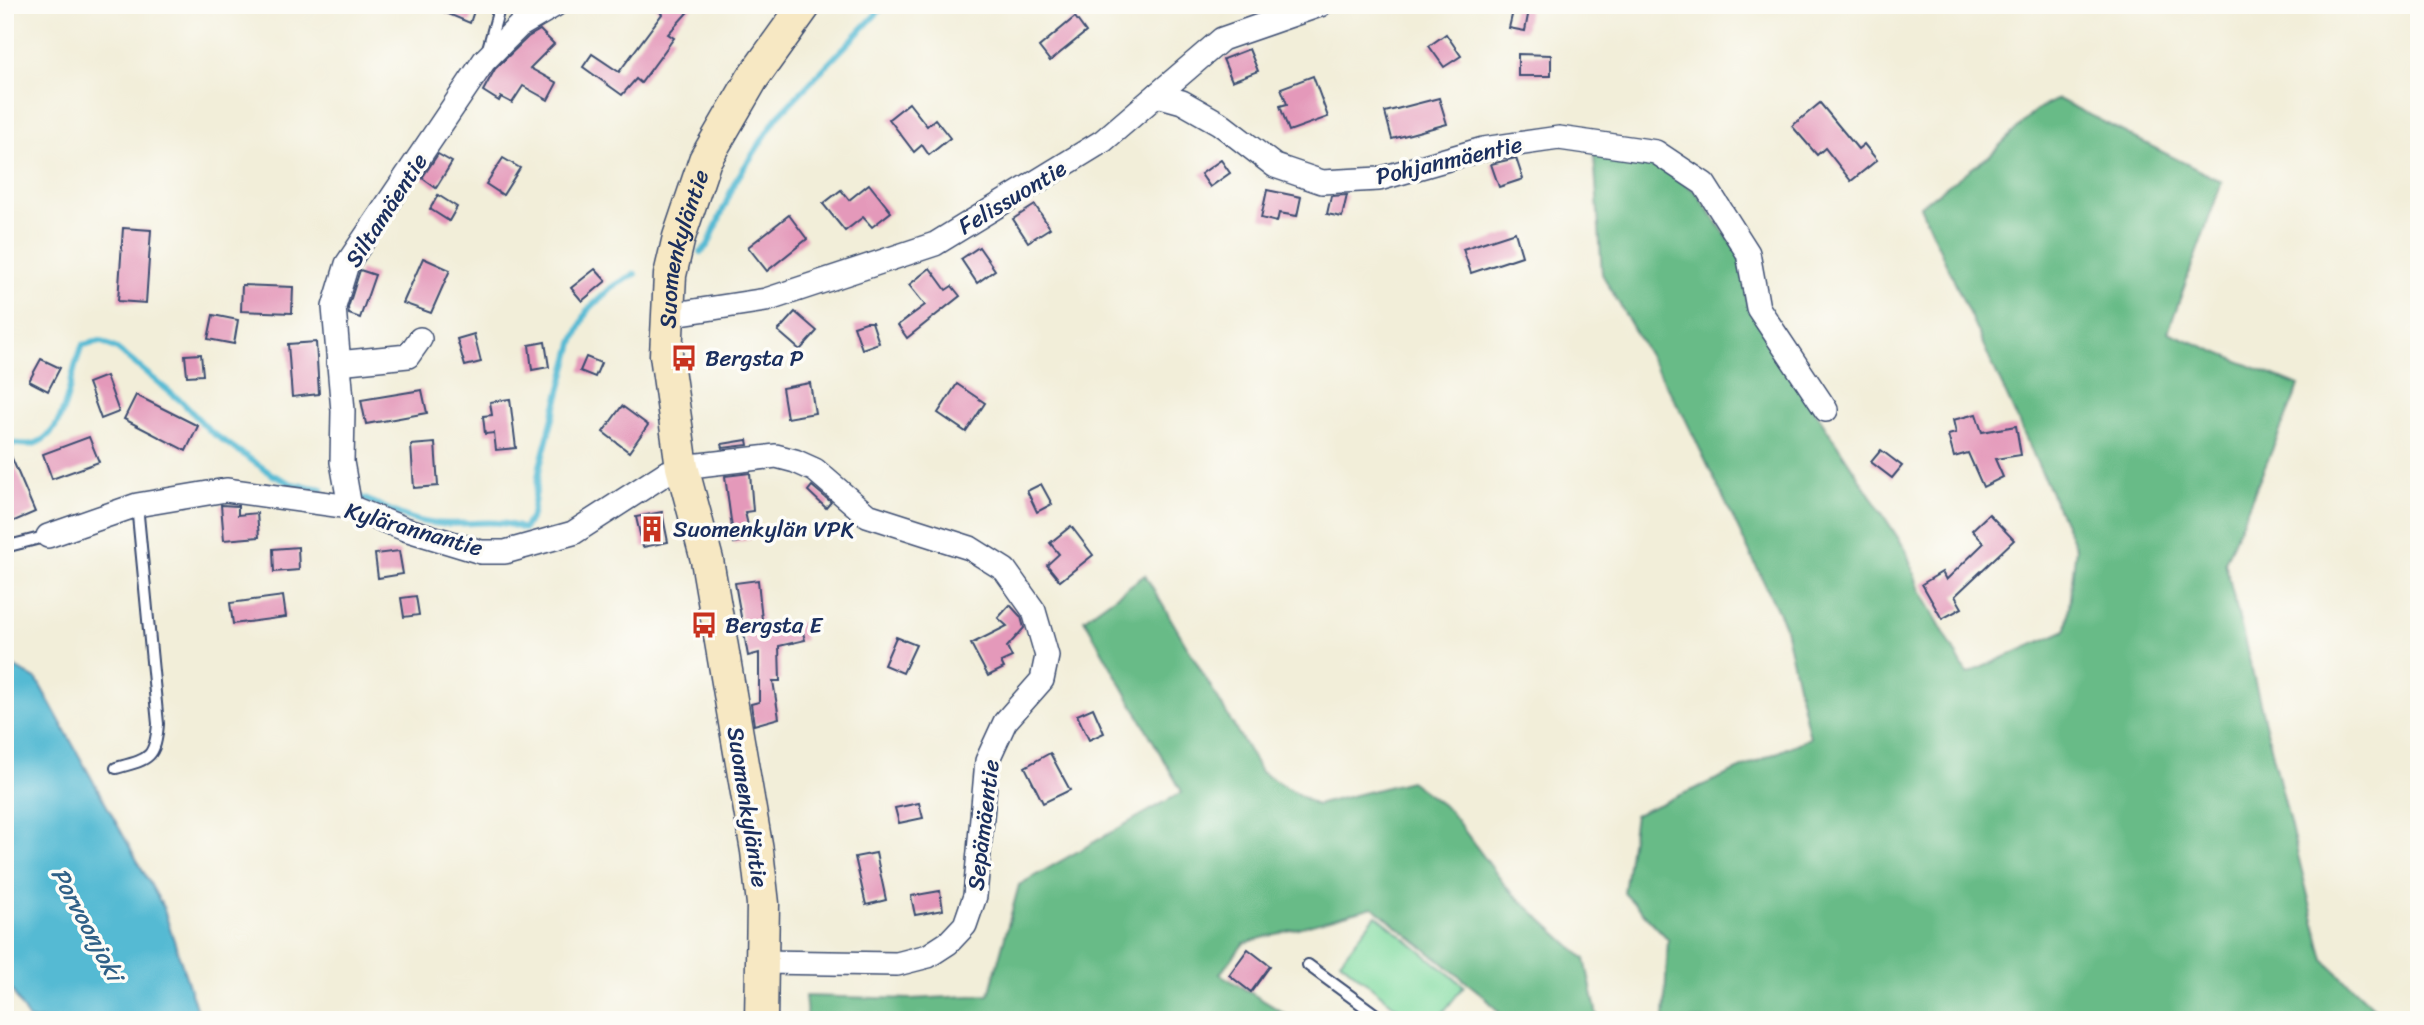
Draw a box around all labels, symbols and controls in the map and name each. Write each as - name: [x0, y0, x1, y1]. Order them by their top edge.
- street label: Pohjanmäentie: [1372, 124, 1527, 197]
- street label: Siltamäentie: [334, 145, 439, 276]
- street label: Felissuontie: [950, 149, 1075, 246]
- street label: Suomenkyläntie: [647, 164, 721, 329]
- place label: Bergsta P: [705, 338, 803, 379]
- bus stop icon: Bergsta P: [669, 343, 699, 373]
- street label: Kylärannantie: [340, 490, 488, 569]
- place label: Suomenkylän VPK: [673, 509, 854, 550]
- building icon: Suomenkylän VPK: [637, 514, 667, 544]
- place label: Bergsta E: [725, 605, 823, 646]
- bus stop icon: Bergsta E: [689, 610, 719, 640]
- street label: Suomenkyläntie: [715, 724, 780, 891]
- street label: Sepämäentie: [955, 757, 1012, 893]
- water label: Porvoonjoki: [39, 859, 137, 993]

